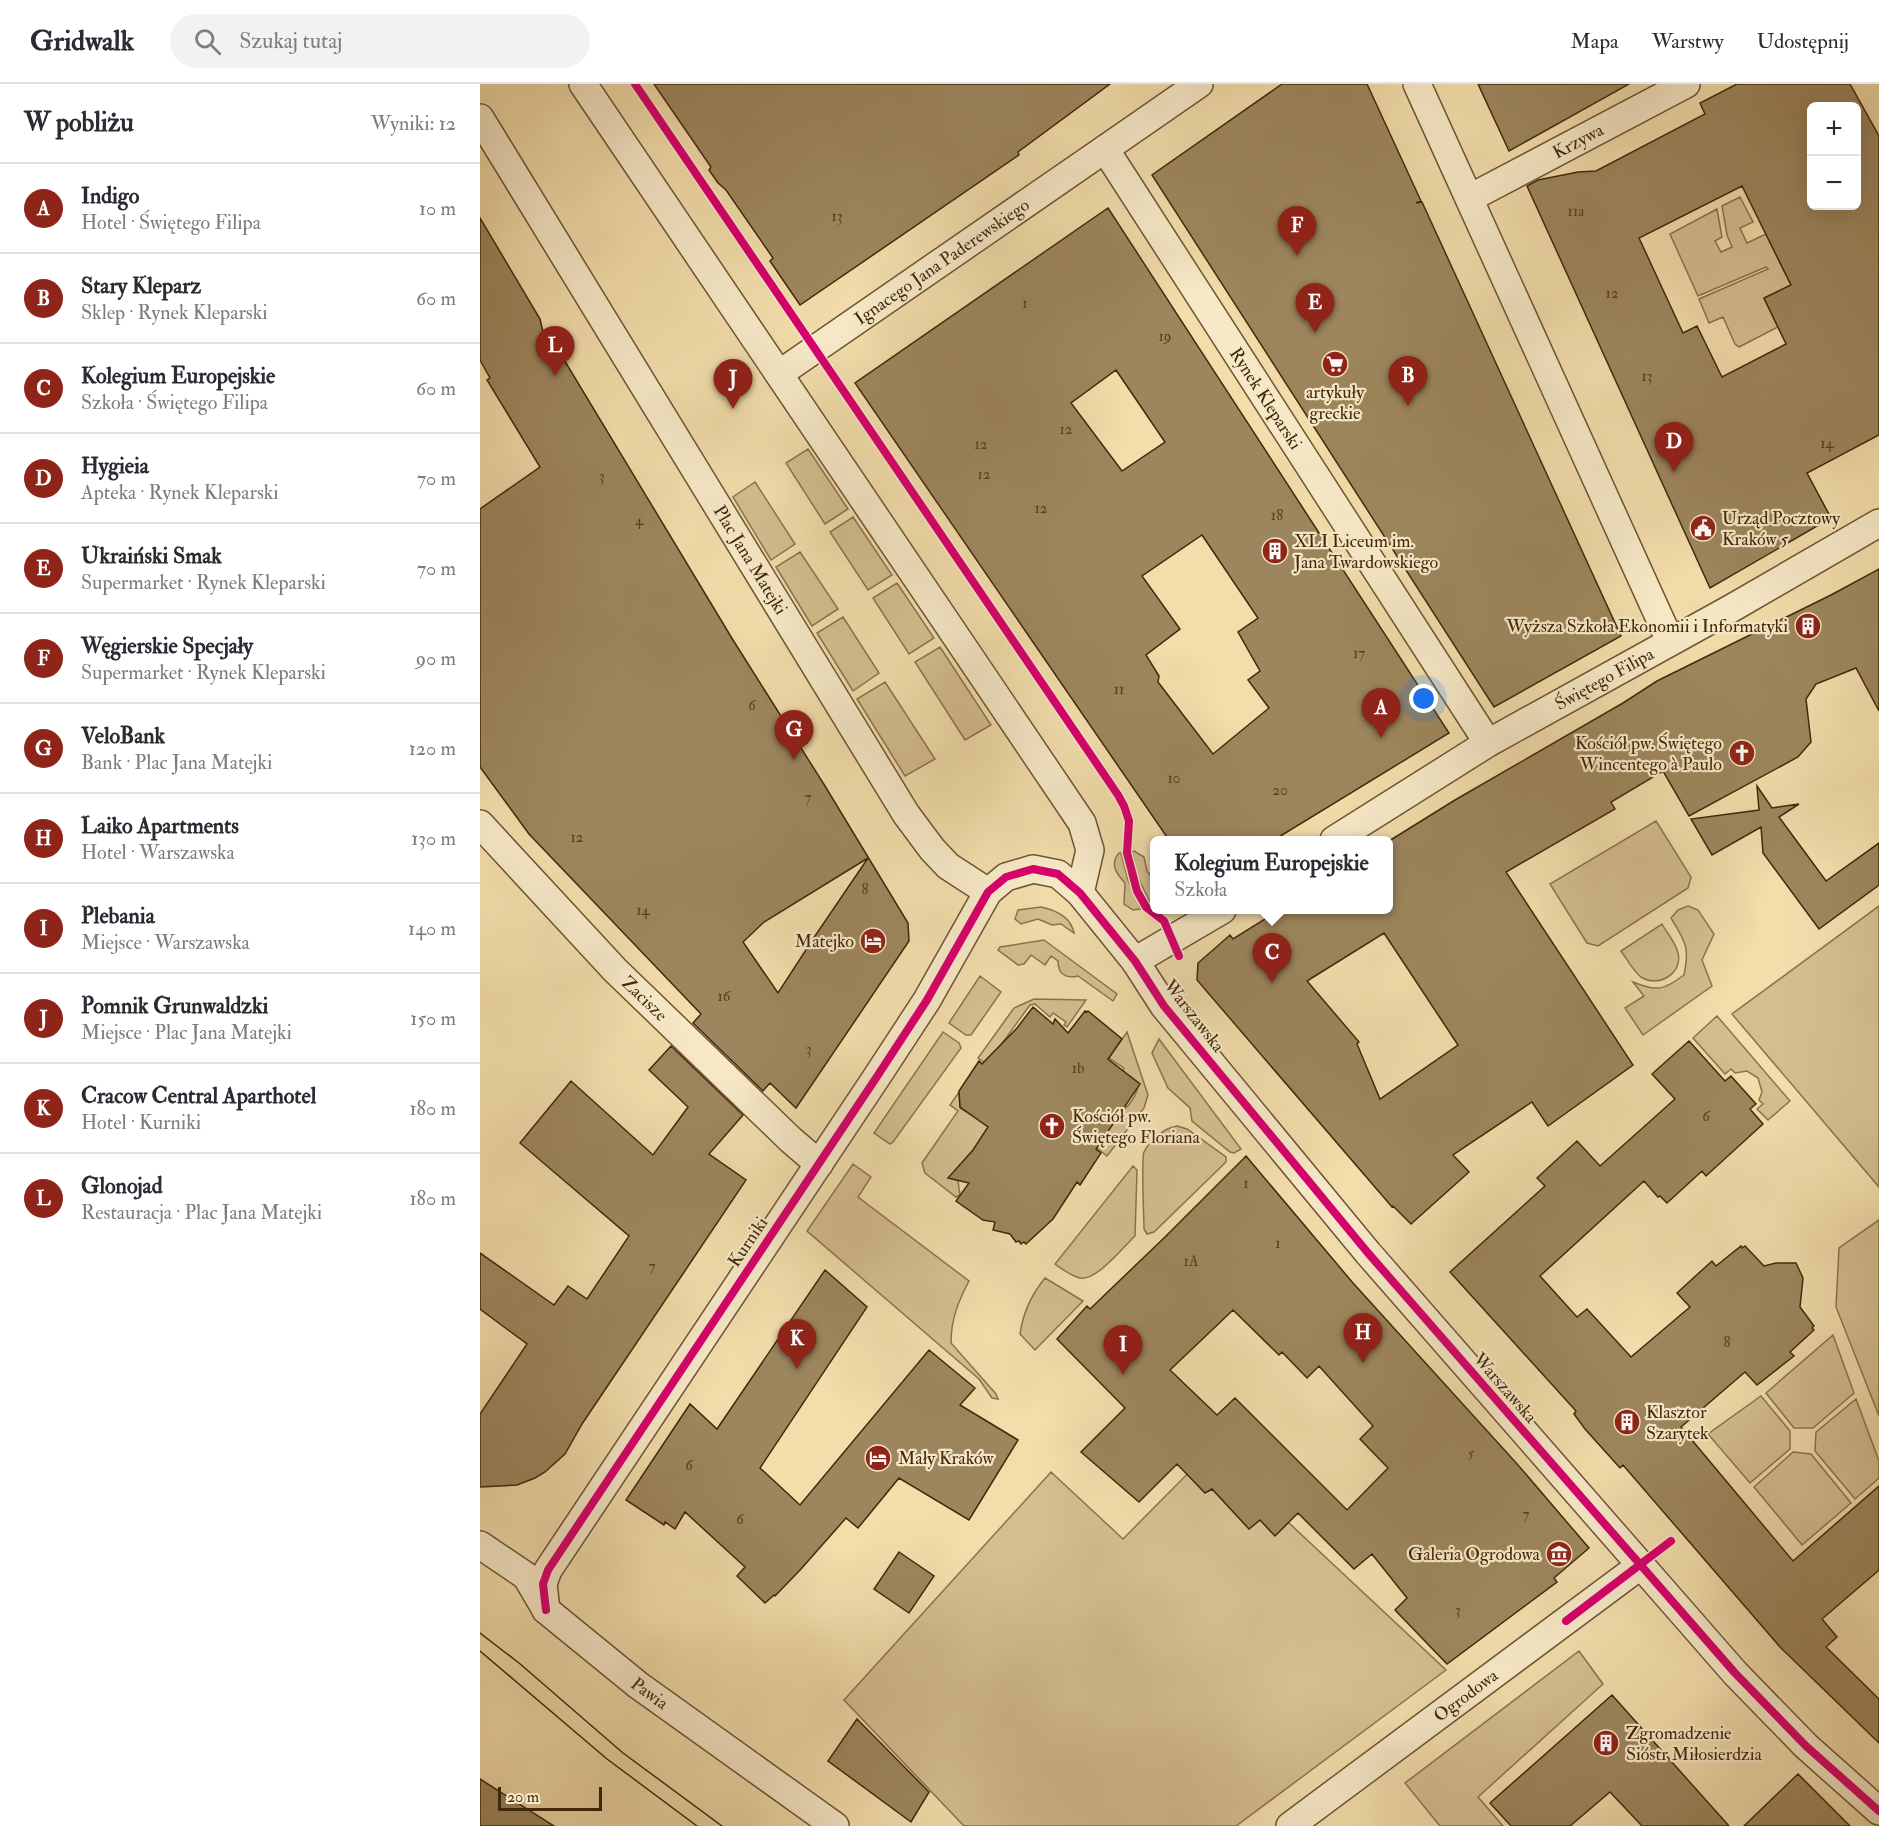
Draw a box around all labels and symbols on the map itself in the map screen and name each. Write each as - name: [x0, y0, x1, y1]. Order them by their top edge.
- street label: Krzywa: [1548, 118, 1608, 164]
- street label: Ignacego Jana Paderewskiego: [850, 193, 1034, 330]
- house number: 11a: [1568, 202, 1585, 221]
- pin: F: [1278, 206, 1316, 256]
- house number: 13: [831, 207, 843, 226]
- pin: E: [1296, 284, 1334, 333]
- house number: 12: [1606, 284, 1619, 303]
- house number: 1: [1022, 294, 1028, 313]
- pin: L: [536, 326, 574, 376]
- house number: 19: [1159, 327, 1171, 346]
- street label: Rynek Kleparski: [1224, 343, 1307, 454]
- supermarket icon: artykuły greckie: [1320, 349, 1350, 379]
- pin: B: [1388, 356, 1428, 406]
- pin: J: [714, 360, 752, 409]
- house number: 13: [1641, 367, 1653, 386]
- place label: artykuły greckie: [1306, 381, 1365, 425]
- house number: 12: [1060, 420, 1073, 439]
- pin: D: [1654, 422, 1694, 472]
- house number: 14: [1820, 434, 1835, 453]
- house number: 12: [975, 435, 988, 454]
- house number: 12: [978, 465, 991, 484]
- house number: 3: [599, 467, 605, 486]
- house number: 12: [1035, 499, 1048, 518]
- street label: Plac Jana Matejki: [708, 501, 793, 619]
- house number: 18: [1271, 506, 1283, 525]
- place label: Urząd Pocztowy Kraków 5: [1722, 507, 1841, 551]
- house number: 4: [635, 511, 644, 530]
- public building icon: Urząd Pocztowy Kraków 5: [1688, 513, 1718, 543]
- place label: XLI Liceum im. Jana Twardowskiego: [1293, 530, 1439, 574]
- building icon: XLI Liceum im. Jana Twardowskiego: [1260, 536, 1290, 566]
- building icon: Wyższa Szkoła Ekonomii i Informatyki: [1793, 611, 1823, 641]
- place label: Wyższa Szkoła Ekonomii i Informatyki: [1505, 615, 1788, 638]
- street label: Świętego Filipa: [1551, 642, 1658, 715]
- house number: 17: [1353, 644, 1365, 663]
- house number: 11: [1114, 680, 1124, 699]
- your location: [1409, 684, 1438, 713]
- pin: A: [1362, 688, 1400, 738]
- house number: 6: [748, 696, 757, 715]
- pin: G: [774, 710, 814, 760]
- place label: Kościół pw. Świętego Wincentego à Paulo: [1575, 732, 1722, 776]
- church icon: Kościół pw. Świętego Wincentego à Paulo: [1727, 738, 1757, 768]
- house number: 10: [1168, 769, 1180, 788]
- house number: 20: [1272, 781, 1288, 800]
- house number: 7: [805, 788, 812, 807]
- house number: 12: [571, 828, 584, 847]
- house number: 8: [861, 880, 869, 899]
- house number: 14: [636, 901, 651, 920]
- hotel icon: Matejko: [858, 926, 888, 956]
- place label: Matejko: [795, 930, 854, 953]
- pin: C: [1252, 934, 1292, 983]
- street label: Zacisze: [617, 971, 673, 1026]
- street label: Warszawska: [1158, 974, 1230, 1057]
- house number: 16: [718, 987, 732, 1006]
- house number: 3: [806, 1040, 812, 1059]
- house number: 1b: [1072, 1059, 1084, 1078]
- place label: Kościół pw. Świętego Floriana: [1072, 1105, 1201, 1149]
- house number: 6: [1702, 1107, 1711, 1126]
- church icon: Kościół pw. Świętego Floriana: [1037, 1111, 1067, 1141]
- house number: 1: [1243, 1174, 1249, 1193]
- street label: Kurniki: [723, 1212, 773, 1272]
- house number: 1: [1275, 1234, 1281, 1253]
- house number: 1A: [1184, 1252, 1199, 1271]
- house number: 7: [649, 1257, 656, 1276]
- pin: H: [1344, 1314, 1382, 1363]
- pin: K: [778, 1320, 816, 1369]
- pin: I: [1104, 1326, 1142, 1375]
- house number: 8: [1723, 1333, 1731, 1352]
- street label: Warszawska: [1467, 1347, 1542, 1428]
- place label: Klasztor Szarytek: [1646, 1401, 1709, 1445]
- building icon: Klasztor Szarytek: [1612, 1407, 1642, 1437]
- hotel icon: Mały Kraków: [863, 1443, 893, 1473]
- house number: 5: [1468, 1444, 1475, 1463]
- place label: Mały Kraków: [898, 1447, 994, 1470]
- house number: 6: [685, 1456, 694, 1475]
- house number: 7: [1523, 1505, 1530, 1524]
- house number: 6: [736, 1510, 745, 1529]
- museum icon: Galeria Ogrodowa: [1544, 1539, 1574, 1569]
- place label: Galeria Ogrodowa: [1408, 1543, 1541, 1566]
- house number: 3: [1455, 1601, 1461, 1620]
- street label: Ogrodowa: [1429, 1663, 1503, 1727]
- street label: Pawia: [626, 1672, 673, 1715]
- place label: Zgromadzenie Sióstr Miłosierdzia: [1626, 1722, 1763, 1766]
- building icon: Zgromadzenie Sióstr Miłosierdzia: [1591, 1728, 1621, 1758]
- scale bar: [498, 1784, 602, 1812]

